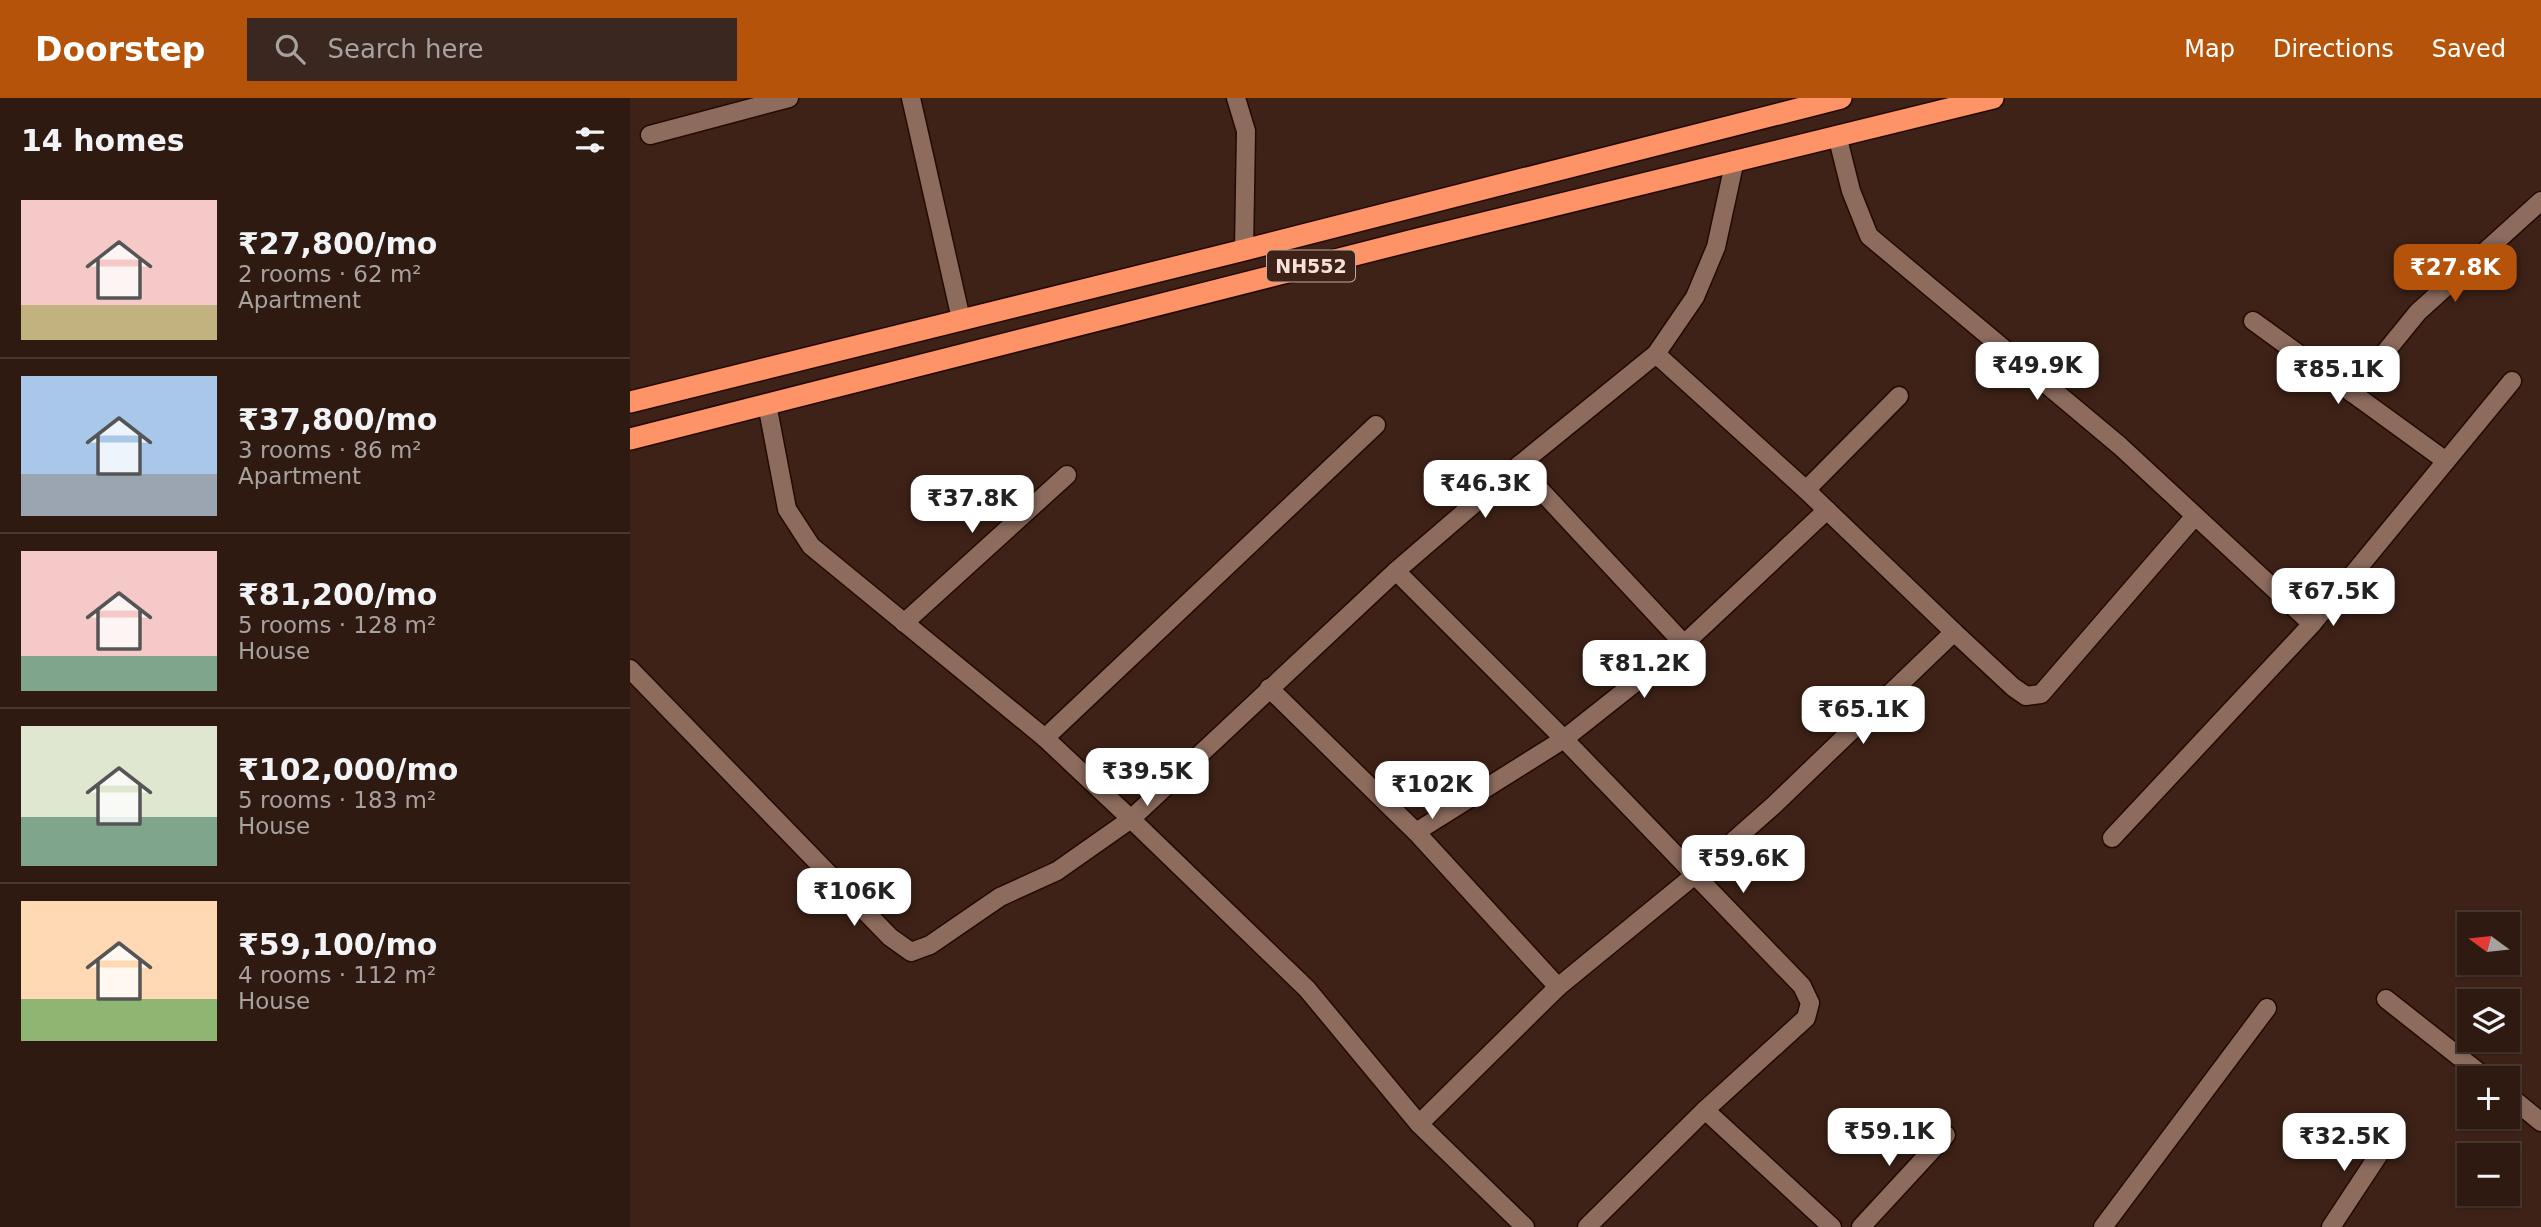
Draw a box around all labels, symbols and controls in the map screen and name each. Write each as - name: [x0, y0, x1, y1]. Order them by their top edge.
- search box: [247, 18, 737, 81]
- text: Doorstep: [35, 30, 205, 69]
- icon: search: [271, 30, 309, 68]
- text: Search here: [327, 34, 484, 64]
- text: Map: [2184, 35, 2235, 63]
- text: Directions: [2273, 35, 2394, 63]
- text: Saved: [2432, 35, 2506, 63]
- icon: filters: [571, 121, 609, 159]
- text: 14 homes: [21, 123, 185, 158]
- text: ₹27,800/mo: [238, 226, 437, 261]
- icon: home: [77, 228, 161, 312]
- pin: ₹27.8K: [2398, 244, 2512, 304]
- road number: NH552: [1267, 250, 1355, 282]
- text: ₹27.8K: [2410, 254, 2500, 280]
- text: 2 rooms · 62 m²: [238, 261, 422, 287]
- text: Apartment: [238, 287, 361, 313]
- pin: ₹49.9K: [1980, 342, 2094, 402]
- pin: ₹85.1K: [2281, 346, 2395, 406]
- text: ₹49.9K: [1992, 352, 2082, 378]
- text: ₹85.1K: [2293, 356, 2383, 382]
- text: ₹37,800/mo: [238, 402, 437, 437]
- icon: home: [77, 404, 161, 488]
- text: 3 rooms · 86 m²: [238, 437, 422, 463]
- pin: ₹46.3K: [1428, 460, 1542, 520]
- text: Apartment: [238, 463, 361, 489]
- text: ₹46.3K: [1440, 470, 1530, 496]
- pin: ₹37.8K: [915, 476, 1029, 535]
- text: ₹37.8K: [927, 485, 1017, 511]
- pin: ₹67.5K: [2276, 568, 2390, 628]
- text: ₹81,200/mo: [238, 577, 437, 612]
- text: ₹67.5K: [2288, 578, 2378, 604]
- icon: home: [77, 579, 161, 663]
- text: 5 rooms · 128 m²: [238, 612, 436, 638]
- text: House: [238, 638, 310, 664]
- pin: ₹81.2K: [1587, 640, 1701, 700]
- text: ₹81.2K: [1599, 650, 1689, 676]
- pin: ₹65.1K: [1806, 686, 1920, 746]
- text: ₹65.1K: [1818, 696, 1908, 722]
- pin: ₹39.5K: [1090, 748, 1204, 808]
- text: ₹102,000/mo: [238, 752, 458, 787]
- icon: home: [77, 754, 161, 838]
- text: ₹39.5K: [1102, 758, 1192, 784]
- pin: ₹102K: [1383, 762, 1481, 821]
- text: ₹102K: [1391, 771, 1473, 797]
- text: 5 rooms · 183 m²: [238, 787, 436, 813]
- text: House: [238, 813, 310, 839]
- pin: ₹59.6K: [1686, 836, 1800, 895]
- text: ₹59.6K: [1698, 845, 1788, 871]
- pin: ₹106K: [805, 868, 903, 928]
- text: ₹106K: [813, 878, 895, 904]
- north arrow: [2457, 912, 2520, 975]
- map controls: [2457, 912, 2520, 1206]
- text: ₹59,100/mo: [238, 927, 437, 962]
- icon: home: [77, 929, 161, 1013]
- text: 4 rooms · 112 m²: [238, 962, 436, 988]
- text: House: [238, 988, 310, 1014]
- button: layers: [2457, 989, 2520, 1052]
- button: +: [2457, 1066, 2520, 1129]
- pin: ₹59.1K: [1832, 1108, 1946, 1168]
- pin: ₹32.5K: [2287, 1114, 2401, 1173]
- text: ₹59.1K: [1844, 1118, 1934, 1144]
- text: ₹32.5K: [2299, 1123, 2389, 1149]
- button: −: [2457, 1143, 2520, 1206]

